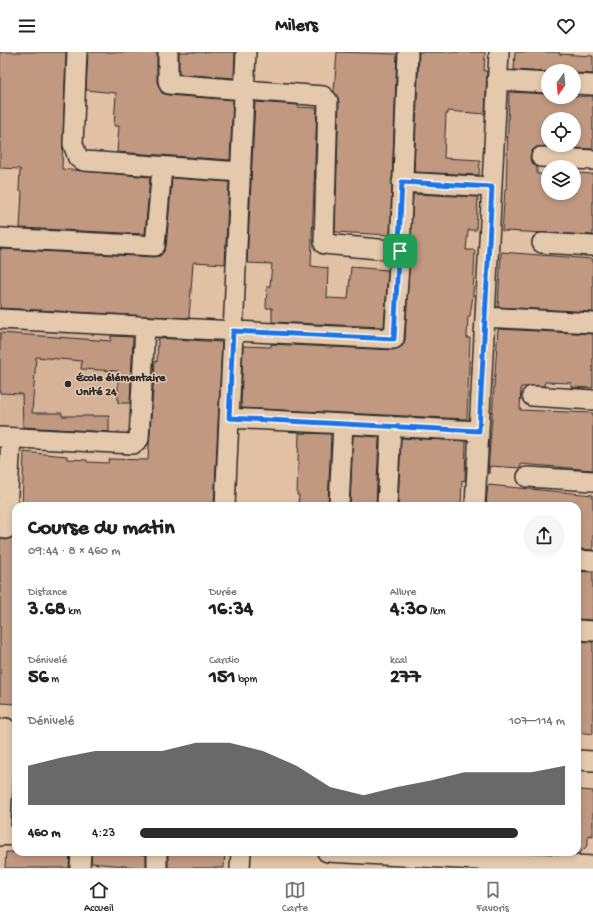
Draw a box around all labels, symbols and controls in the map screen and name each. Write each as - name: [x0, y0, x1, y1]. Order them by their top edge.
- icon: menu: [16, 15, 38, 37]
- icon: heart: [555, 15, 577, 37]
- text: Milers: [275, 16, 318, 37]
- north arrow: [541, 64, 581, 104]
- map controls: [541, 64, 581, 200]
- button: locate: [541, 112, 581, 152]
- button: layers: [541, 160, 581, 200]
- pin: [383, 234, 417, 268]
- icon: arrive: [389, 240, 411, 262]
- place label: École élémentaire Unité 24: [75, 372, 166, 400]
- marker: École élémentaire Unité 24: [63, 379, 73, 389]
- button: share: [523, 515, 565, 557]
- text: Course du matin: [28, 516, 175, 542]
- text: 09:44 · 8 × 460 m: [28, 544, 121, 559]
- text: Distance: [28, 587, 67, 599]
- text: Durée: [209, 587, 237, 599]
- text: Allure: [390, 587, 416, 599]
- text: 3.68: [28, 599, 66, 622]
- text: 16:34: [209, 599, 253, 622]
- text: 4:30: [390, 599, 427, 622]
- text: km: [66, 606, 81, 618]
- text: /km: [427, 606, 445, 618]
- text: Dénivelé: [28, 655, 67, 667]
- text: Cardio: [209, 655, 240, 667]
- text: kcal: [390, 655, 407, 667]
- text: 56: [28, 667, 49, 690]
- text: 151: [209, 667, 236, 690]
- text: 277: [390, 667, 421, 690]
- text: m: [49, 674, 59, 686]
- text: bpm: [236, 674, 257, 686]
- text: Dénivelé: [28, 714, 74, 729]
- text: 107–114 m: [509, 714, 565, 729]
- text: 460 m: [28, 826, 60, 841]
- text: 4:23: [92, 826, 115, 841]
- tab: Accueil: [84, 879, 114, 915]
- tab: Carte: [282, 879, 308, 915]
- tab: Favoris: [476, 879, 509, 915]

